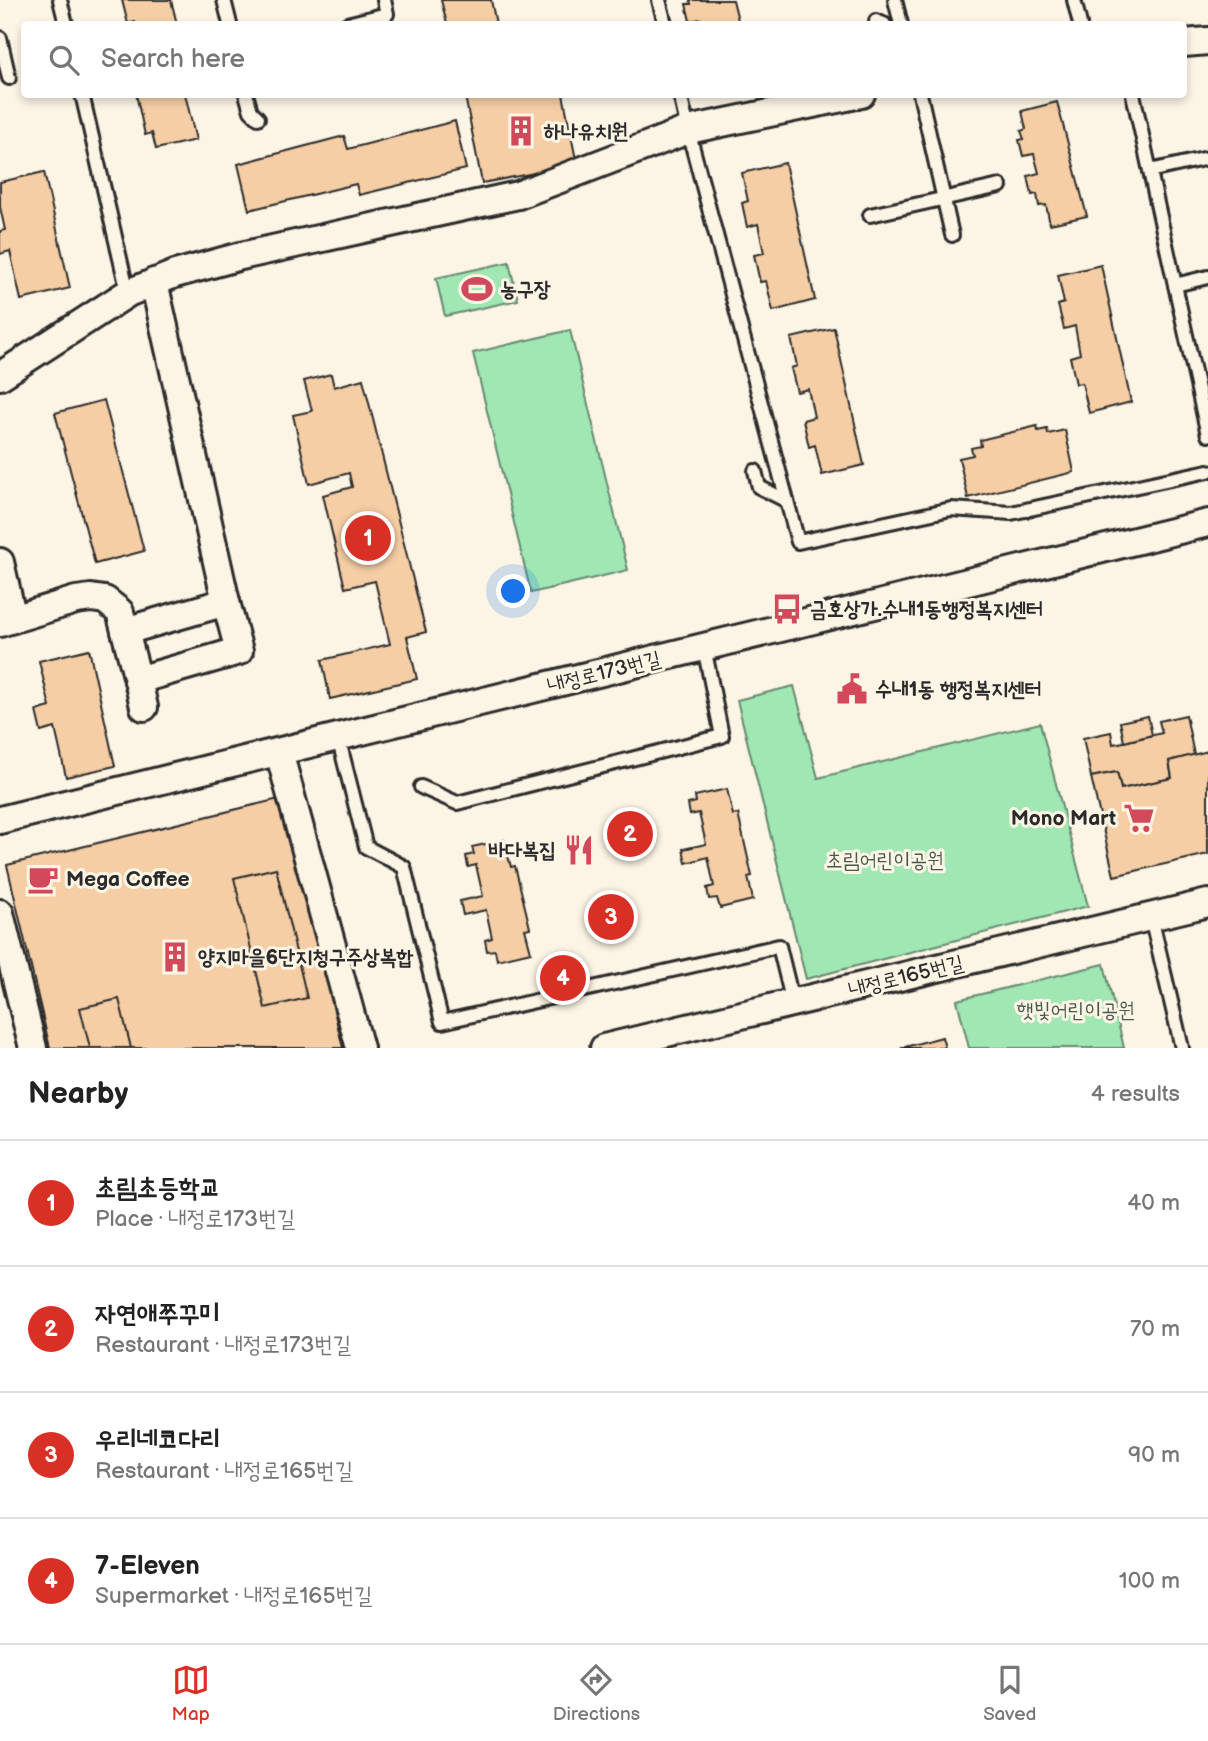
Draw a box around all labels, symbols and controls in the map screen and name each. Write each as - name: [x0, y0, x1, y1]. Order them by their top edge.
- search box: [21, 21, 1187, 98]
- icon: search: [45, 41, 83, 79]
- text: Search here: [101, 44, 245, 75]
- building icon: 하나유치원: [504, 114, 538, 148]
- place label: 하나유치원: [543, 119, 629, 144]
- sports icon: 농구장: [460, 272, 494, 306]
- place label: 농구장: [500, 277, 551, 302]
- pin: 1: [345, 512, 391, 564]
- your location: [496, 574, 530, 608]
- bus stop icon: 금호상가.수내1동행정복지센터: [770, 592, 804, 626]
- place label: 금호상가.수내1동행정복지센터: [810, 597, 1043, 622]
- street label: 내정로173번길: [545, 646, 663, 699]
- public building icon: 수내1동 행정복지센터: [835, 672, 869, 706]
- place label: 수내1동 행정복지센터: [875, 677, 1042, 702]
- supermarket icon: Mono Mart: [1122, 801, 1156, 835]
- place label: Mono Mart: [1011, 806, 1116, 831]
- pin: 2: [607, 808, 653, 860]
- restaurant icon: 바다복집: [562, 833, 596, 867]
- place label: 바다복집: [488, 838, 556, 863]
- park label: 초림어린이공원: [826, 848, 944, 873]
- cafe icon: Mega Coffee: [26, 862, 60, 896]
- place label: Mega Coffee: [66, 867, 190, 892]
- pin: 3: [588, 891, 634, 943]
- building icon: 양지마을6단지청구주상복합: [158, 940, 192, 974]
- place label: 양지마을6단지청구주상복합: [198, 945, 414, 970]
- street label: 내정로165번길: [846, 950, 966, 1003]
- pin: 4: [540, 952, 586, 1004]
- park label: 햇빛어린이공원: [1017, 998, 1135, 1023]
- text: Nearby: [28, 1076, 128, 1112]
- text: 4 results: [1091, 1080, 1180, 1108]
- text: 초림초등학교: [95, 1173, 221, 1204]
- text: 1: [46, 1189, 56, 1217]
- text: 40 m: [1127, 1189, 1180, 1217]
- text: Place · 내정로173번길: [95, 1205, 295, 1233]
- text: 자연애쭈꾸미: [95, 1299, 221, 1330]
- text: 2: [44, 1315, 58, 1343]
- text: 70 m: [1130, 1315, 1180, 1343]
- text: Restaurant · 내정로173번길: [95, 1331, 351, 1359]
- text: 우리네코다리: [95, 1425, 221, 1456]
- text: 3: [44, 1441, 58, 1469]
- text: 90 m: [1128, 1441, 1180, 1469]
- text: Restaurant · 내정로165번길: [95, 1457, 353, 1485]
- text: 7-Eleven: [95, 1551, 200, 1582]
- text: 4: [44, 1567, 58, 1595]
- text: 100 m: [1119, 1567, 1180, 1595]
- text: Supermarket · 내정로165번길: [95, 1582, 373, 1610]
- tab: Map: [172, 1661, 210, 1726]
- tab: Directions: [553, 1661, 640, 1726]
- tab: Saved: [983, 1661, 1036, 1726]

